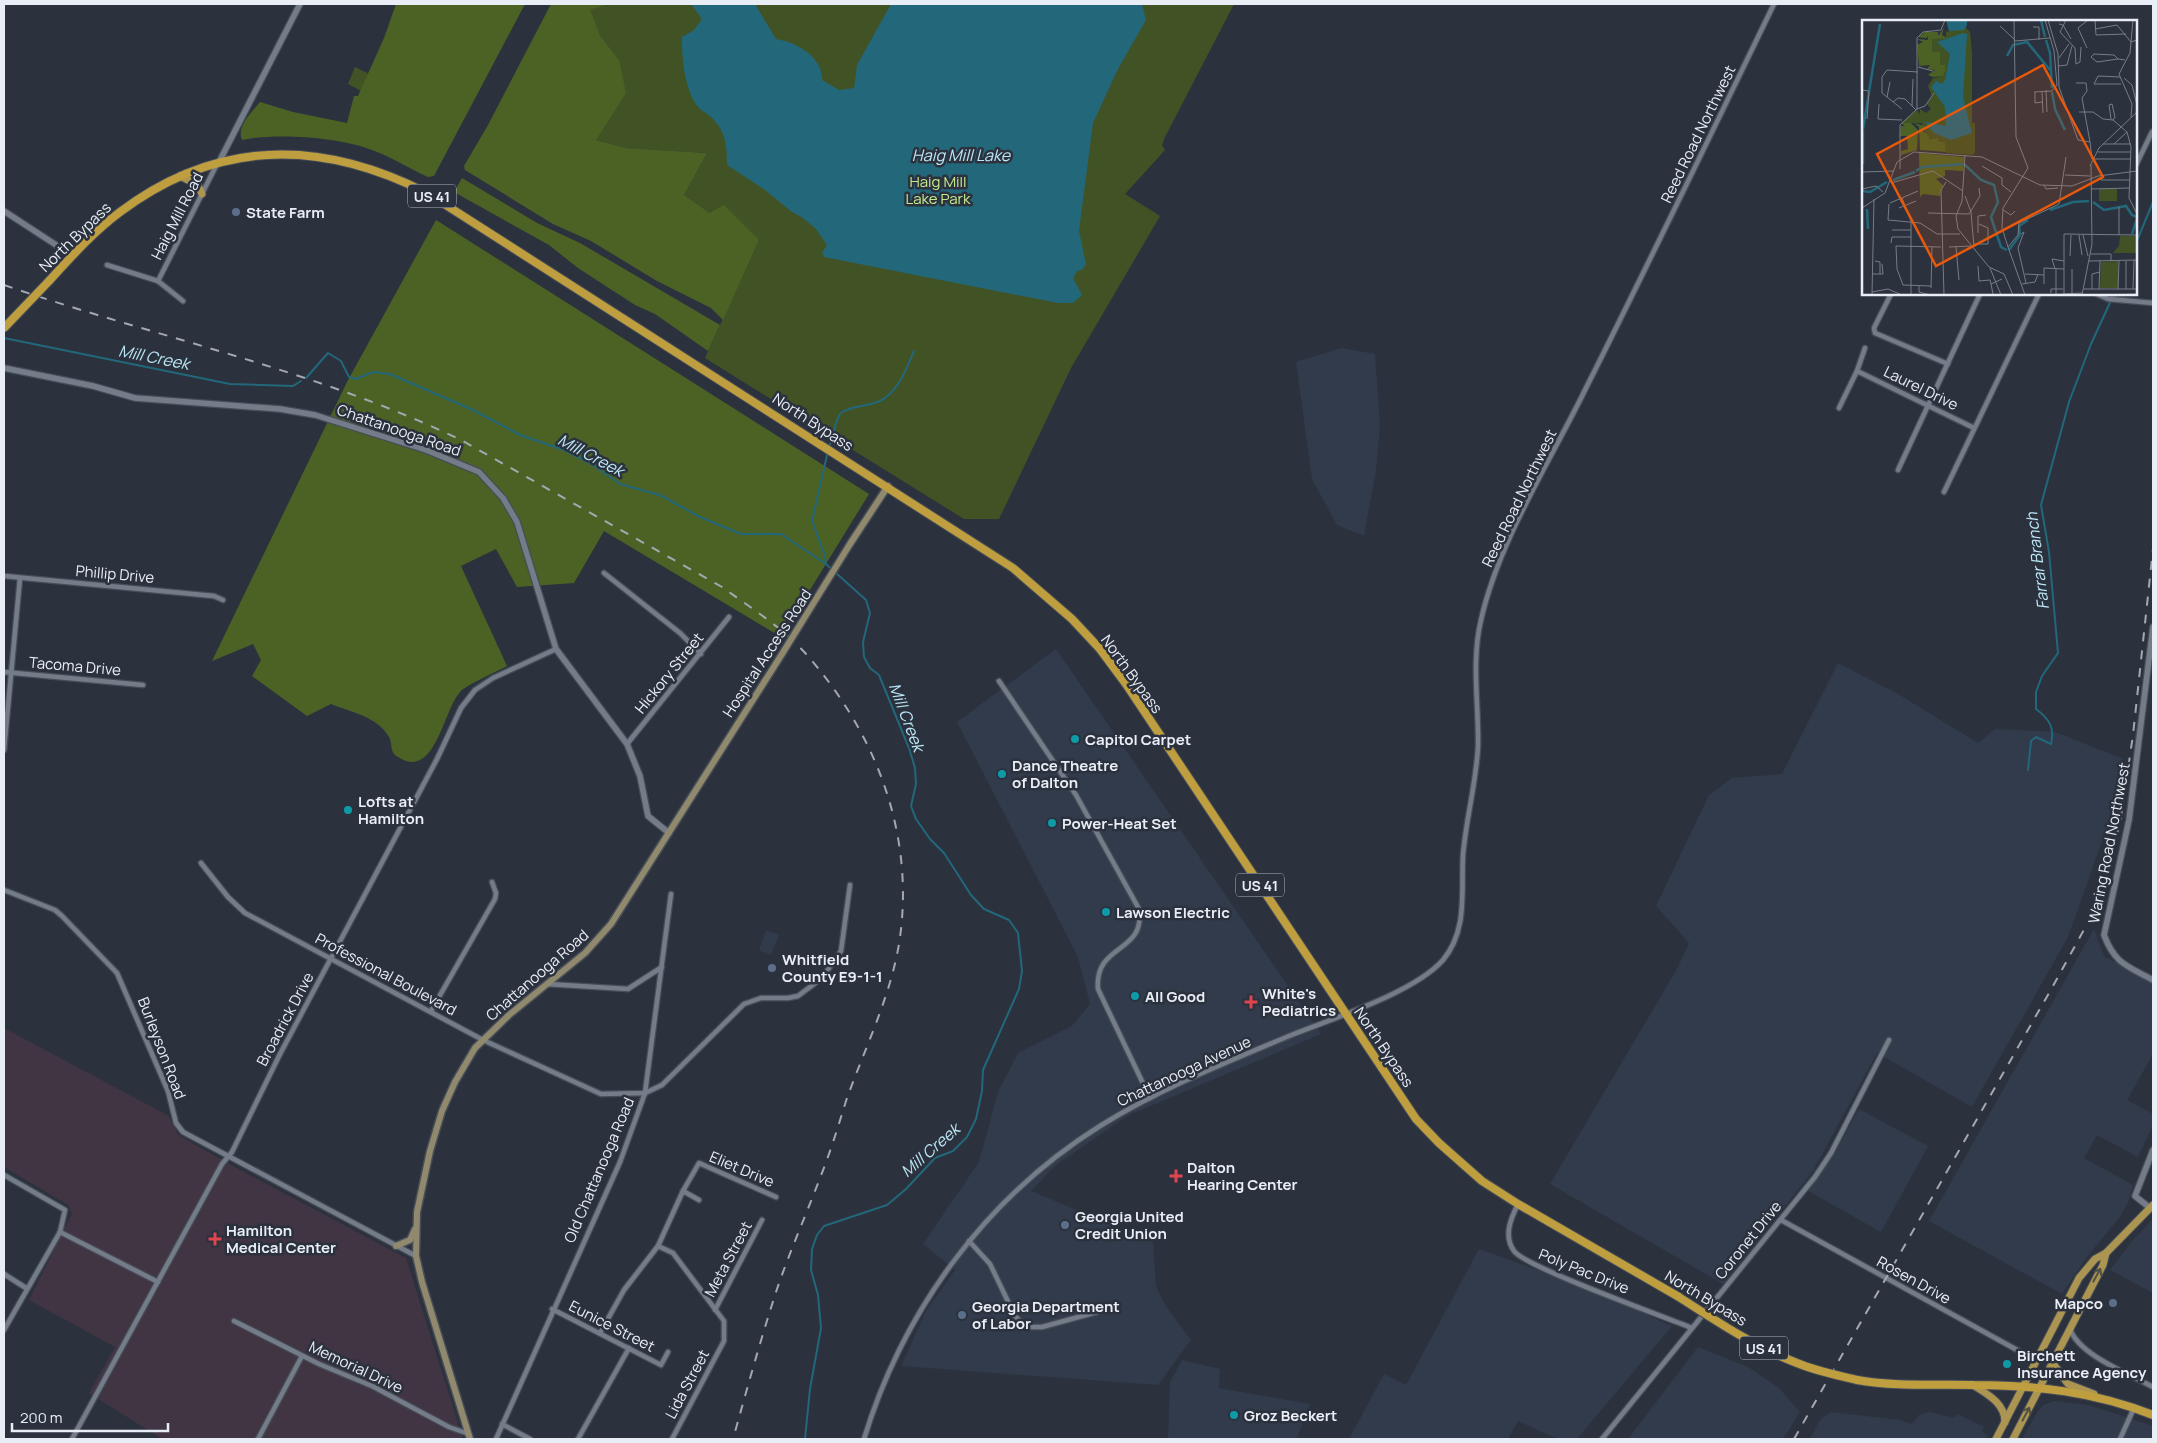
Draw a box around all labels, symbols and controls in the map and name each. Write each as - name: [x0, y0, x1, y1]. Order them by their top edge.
- inset map: [1862, 20, 2137, 295]
- street label: Reed Road Northwest: [1656, 62, 1740, 206]
- water label: Haig Mill Lake: [912, 144, 1012, 166]
- street label: Haig Mill Road: [146, 169, 208, 263]
- park label: Haig Mill Lake Park: [906, 171, 971, 209]
- road number: US 41: [408, 185, 456, 208]
- street label: North Bypass: [34, 197, 116, 277]
- place label: State Farm: [246, 202, 325, 223]
- marker: State Farm: [230, 206, 242, 218]
- water label: Mill Creek: [117, 339, 193, 375]
- street label: Laurel Drive: [1880, 361, 1962, 415]
- street label: North Bypass: [768, 388, 858, 456]
- street label: Chattanooga Road: [334, 399, 464, 461]
- street label: Reed Road Northwest: [1477, 426, 1561, 570]
- water label: Mill Creek: [554, 428, 630, 482]
- water label: Farrar Branch: [2020, 511, 2054, 611]
- street label: Phillip Drive: [75, 560, 155, 588]
- street label: Hospital Access Road: [718, 585, 816, 721]
- street label: Hickory Street: [630, 628, 708, 718]
- street label: North Bypass: [1096, 630, 1168, 718]
- street label: Tacoma Drive: [28, 652, 122, 681]
- water label: Mill Creek: [884, 680, 931, 756]
- place label: Capitol Carpet: [1085, 729, 1191, 750]
- marker: Capitol Carpet: [1069, 733, 1081, 745]
- place label: Dance Theatre of Dalton: [1012, 755, 1118, 793]
- street label: Waring Road Northwest: [2083, 761, 2135, 925]
- marker: Dance Theatre of Dalton: [996, 768, 1008, 780]
- place label: Lofts at Hamilton: [358, 791, 424, 829]
- marker: Lofts at Hamilton: [342, 804, 354, 816]
- place label: Power-Heat Set: [1062, 813, 1177, 834]
- marker: Power-Heat Set: [1046, 817, 1058, 829]
- road number: US 41: [1236, 874, 1284, 896]
- place label: Lawson Electric: [1116, 902, 1230, 923]
- marker: Lawson Electric: [1100, 906, 1112, 918]
- street label: Chattanooga Road: [481, 924, 593, 1026]
- street label: Professional Boulevard: [312, 928, 460, 1020]
- place label: Whitfield County E9-1-1: [782, 949, 883, 987]
- marker: Whitfield County E9-1-1: [766, 962, 778, 974]
- street label: Broadrick Drive: [251, 968, 319, 1070]
- place label: White's Pediatrics: [1262, 983, 1336, 1021]
- place label: All Good: [1145, 986, 1205, 1007]
- marker: All Good: [1129, 990, 1141, 1002]
- street label: Burleyson Road: [133, 994, 191, 1102]
- marker: White's Pediatrics: [1244, 995, 1258, 1009]
- street label: North Bypass: [1349, 1003, 1419, 1091]
- street label: Chattanooga Avenue: [1114, 1031, 1255, 1111]
- street label: Old Chattanooga Road: [559, 1094, 639, 1246]
- water label: Mill Creek: [896, 1117, 966, 1182]
- street label: Eliet Drive: [706, 1146, 778, 1192]
- place label: Dalton Hearing Center: [1187, 1157, 1298, 1195]
- marker: Dalton Hearing Center: [1169, 1169, 1183, 1183]
- street label: Coronet Drive: [1710, 1196, 1786, 1284]
- place label: Georgia United Credit Union: [1075, 1206, 1184, 1244]
- street label: Meta Street: [699, 1218, 757, 1300]
- marker: Georgia United Credit Union: [1059, 1219, 1071, 1231]
- place label: Hamilton Medical Center: [226, 1220, 336, 1258]
- marker: Hamilton Medical Center: [208, 1232, 222, 1246]
- street label: Poly Pac Drive: [1536, 1243, 1633, 1299]
- street label: Rosen Drive: [1873, 1251, 1955, 1309]
- street label: North Bypass: [1661, 1265, 1751, 1331]
- one-way arrow: [2093, 1268, 2102, 1283]
- place label: Mapco: [2055, 1293, 2103, 1314]
- street label: Eunice Street: [565, 1295, 659, 1357]
- place label: Georgia Department of Labor: [972, 1296, 1120, 1334]
- marker: Mapco: [2107, 1297, 2119, 1309]
- marker: Georgia Department of Labor: [956, 1309, 968, 1321]
- street label: Memorial Drive: [306, 1336, 407, 1398]
- road number: US 41: [1740, 1336, 1788, 1360]
- place label: Birchett Insurance Agency: [2017, 1345, 2147, 1383]
- street label: Lida Street: [660, 1346, 714, 1422]
- marker: Birchett Insurance Agency: [2001, 1358, 2013, 1370]
- scale bar: [12, 1400, 169, 1432]
- place label: Groz Beckert: [1244, 1405, 1337, 1426]
- text: 200 m: [20, 1407, 63, 1428]
- one-way arrow: [2022, 1407, 2032, 1421]
- marker: Groz Beckert: [1228, 1409, 1240, 1421]

